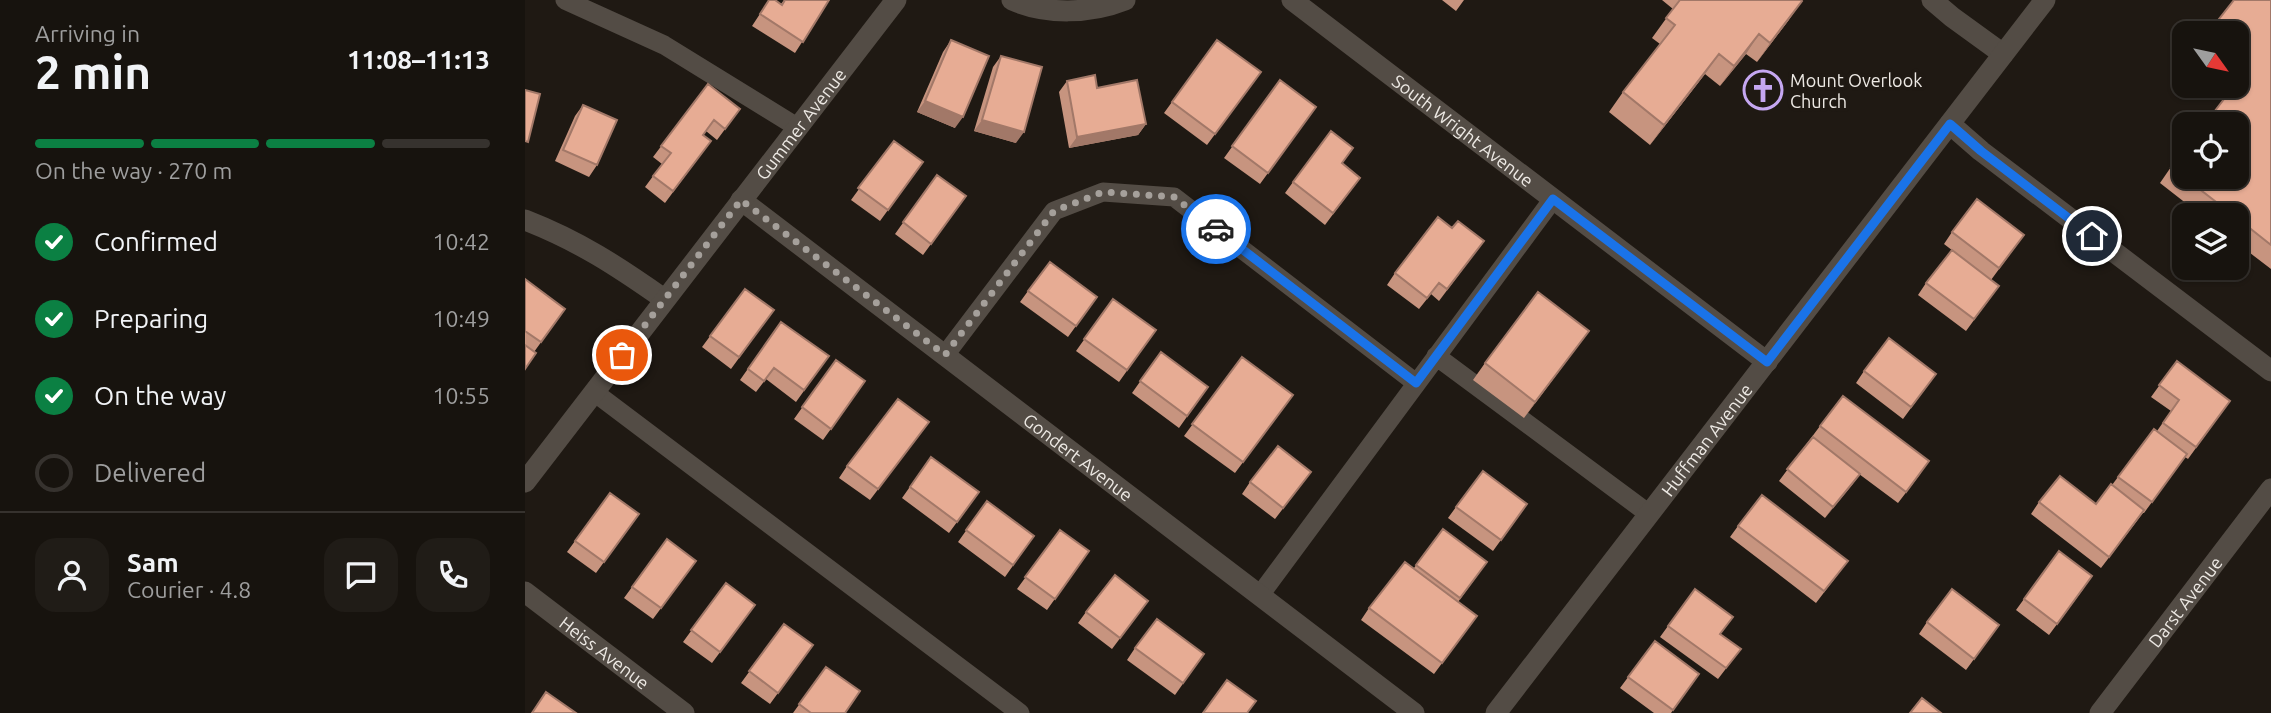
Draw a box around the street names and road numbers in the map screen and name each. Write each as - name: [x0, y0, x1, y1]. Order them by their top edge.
- street label: Gummer Avenue: [752, 64, 850, 183]
- street label: South Wright Avenue: [1389, 70, 1537, 190]
- street label: Huffman Avenue: [1657, 379, 1756, 500]
- street label: Gondert Avenue: [1020, 409, 1137, 505]
- street label: Darst Avenue: [2144, 553, 2226, 651]
- street label: Heiss Avenue: [556, 612, 653, 693]

